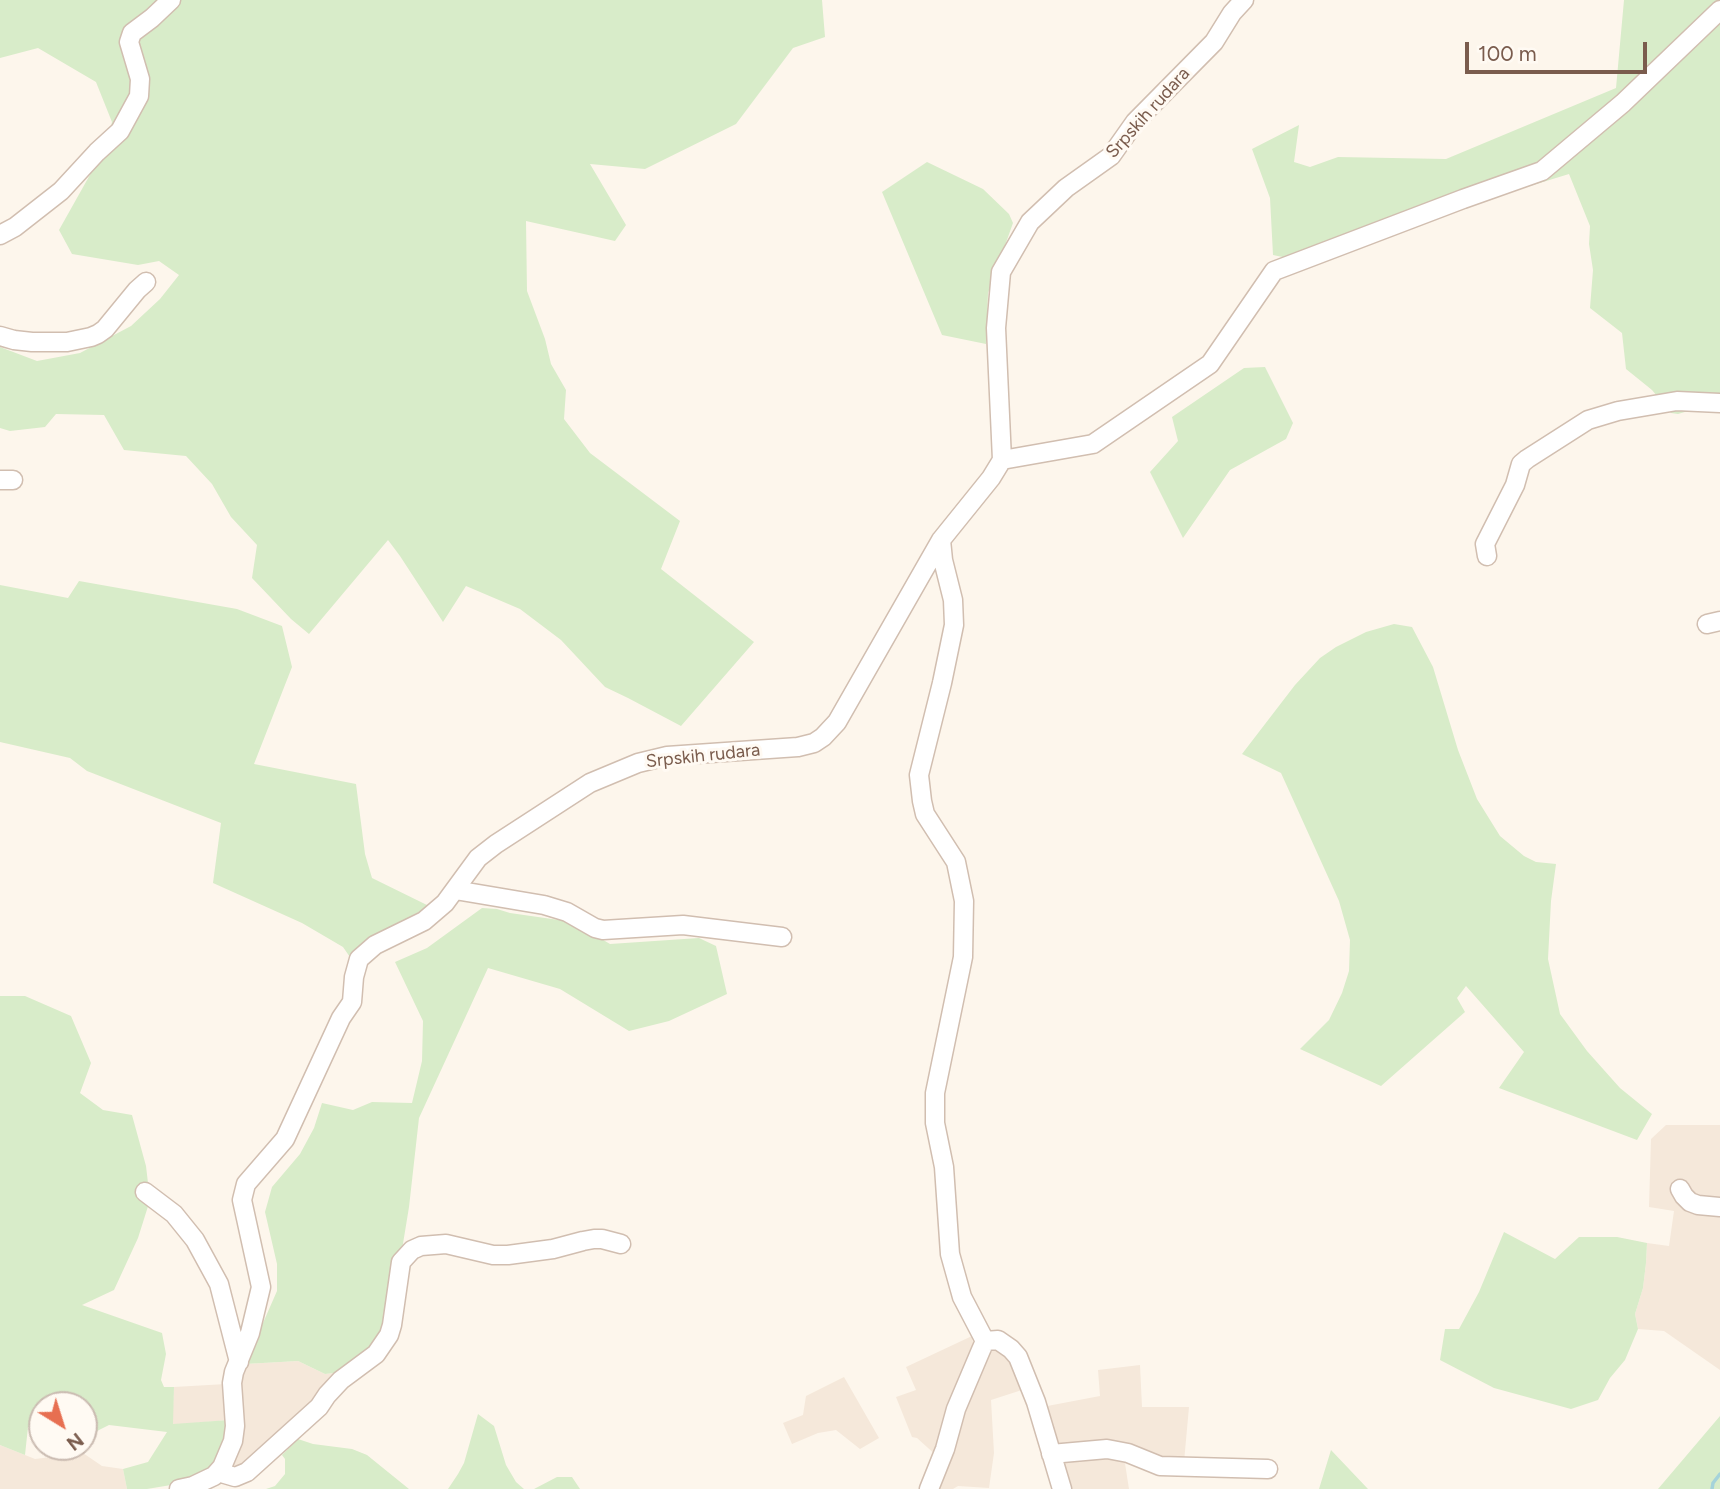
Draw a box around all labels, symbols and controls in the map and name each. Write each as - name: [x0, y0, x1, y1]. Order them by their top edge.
- scale bar: [1468, 28, 1650, 72]
- text: 100 m: [1478, 41, 1537, 66]
- street label: Srpskih rudara: [1102, 63, 1194, 163]
- street label: Srpskih rudara: [645, 739, 761, 773]
- north arrow: [28, 1391, 98, 1461]
- text: N: [62, 1428, 88, 1455]

